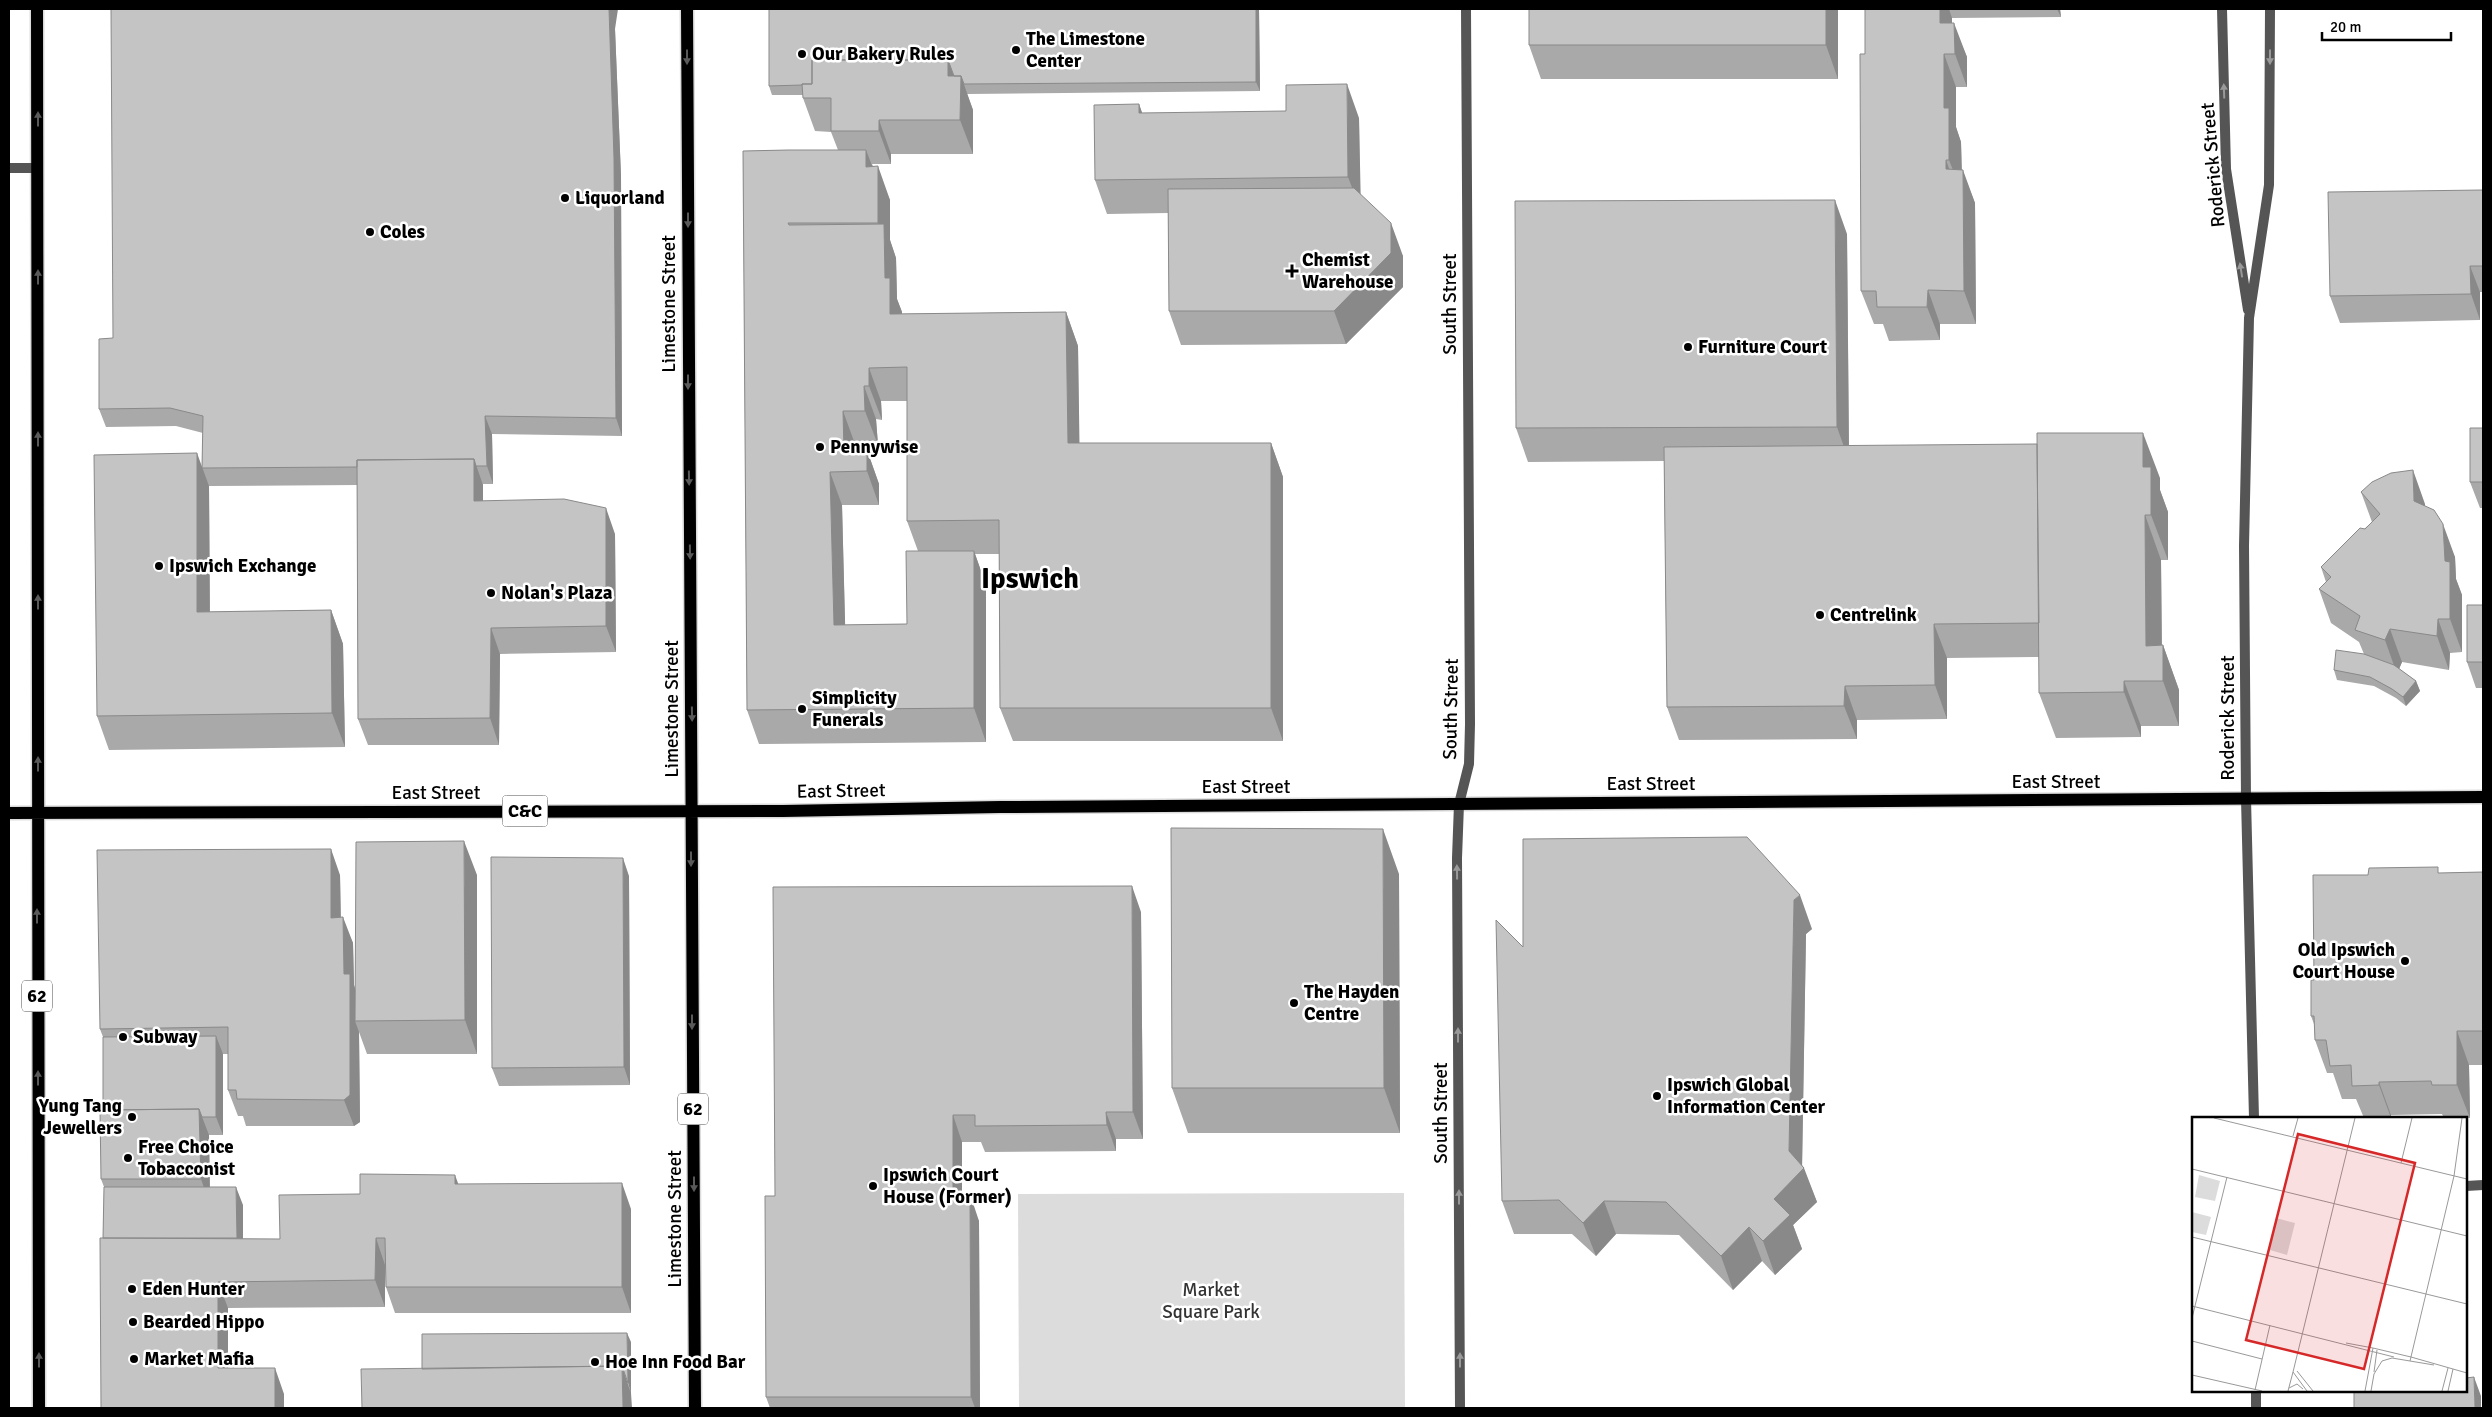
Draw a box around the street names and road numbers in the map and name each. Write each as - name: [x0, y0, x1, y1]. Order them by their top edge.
- street label: Roderick Street: [2196, 101, 2230, 228]
- street label: Limestone Street: [657, 235, 681, 373]
- street label: South Street: [1438, 253, 1462, 355]
- street label: Limestone Street: [660, 640, 684, 778]
- street label: Roderick Street: [2216, 655, 2240, 781]
- street label: South Street: [1438, 658, 1464, 760]
- street label: East Street: [2012, 770, 2101, 794]
- street label: East Street: [1607, 772, 1696, 796]
- street label: East Street: [1202, 775, 1291, 799]
- street label: East Street: [796, 778, 886, 804]
- street label: East Street: [392, 781, 481, 805]
- road number: C&C: [502, 796, 548, 826]
- road number: 62: [22, 980, 52, 1011]
- street label: South Street: [1429, 1062, 1453, 1164]
- road number: 62: [678, 1094, 708, 1124]
- street label: Limestone Street: [663, 1150, 687, 1288]

